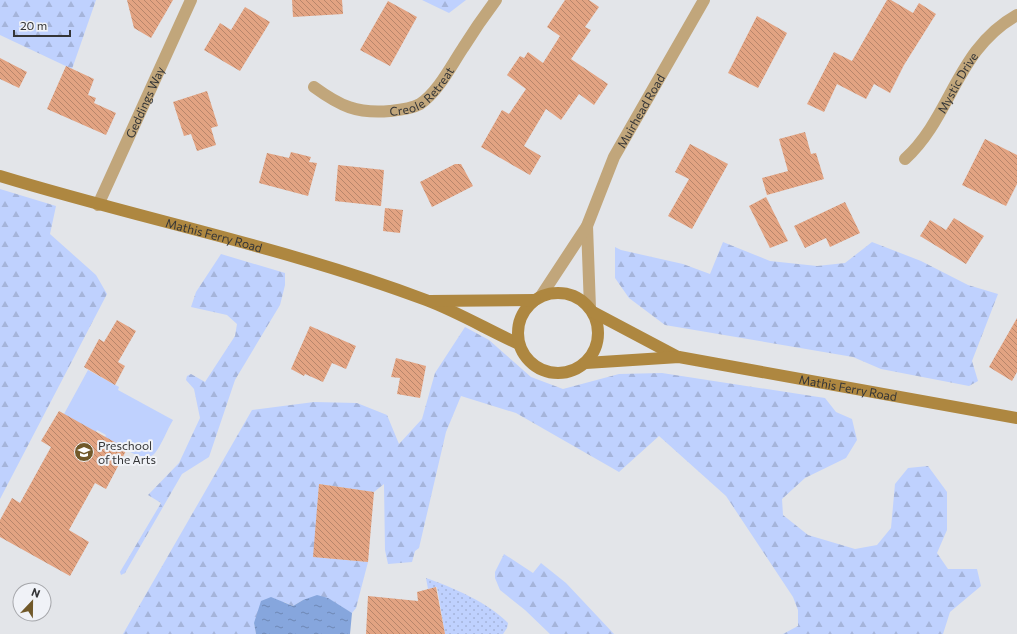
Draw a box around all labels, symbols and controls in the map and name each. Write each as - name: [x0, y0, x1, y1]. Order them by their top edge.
- scale bar: [14, 12, 70, 38]
- text: 20 m: [20, 18, 47, 32]
- street label: Mystic Drive: [934, 49, 980, 115]
- street label: Geddings Way: [122, 64, 167, 140]
- street label: Creole Retreat: [389, 64, 456, 118]
- street label: Muirhead Road: [614, 71, 667, 150]
- street label: Mathis Ferry Road: [164, 215, 264, 254]
- street label: Mathis Ferry Road: [798, 372, 898, 403]
- place label: Preschool of the Arts: [98, 438, 156, 466]
- school or university icon: Preschool of the Arts: [73, 441, 95, 463]
- north arrow: [12, 582, 52, 622]
- text: N: [30, 585, 42, 600]

